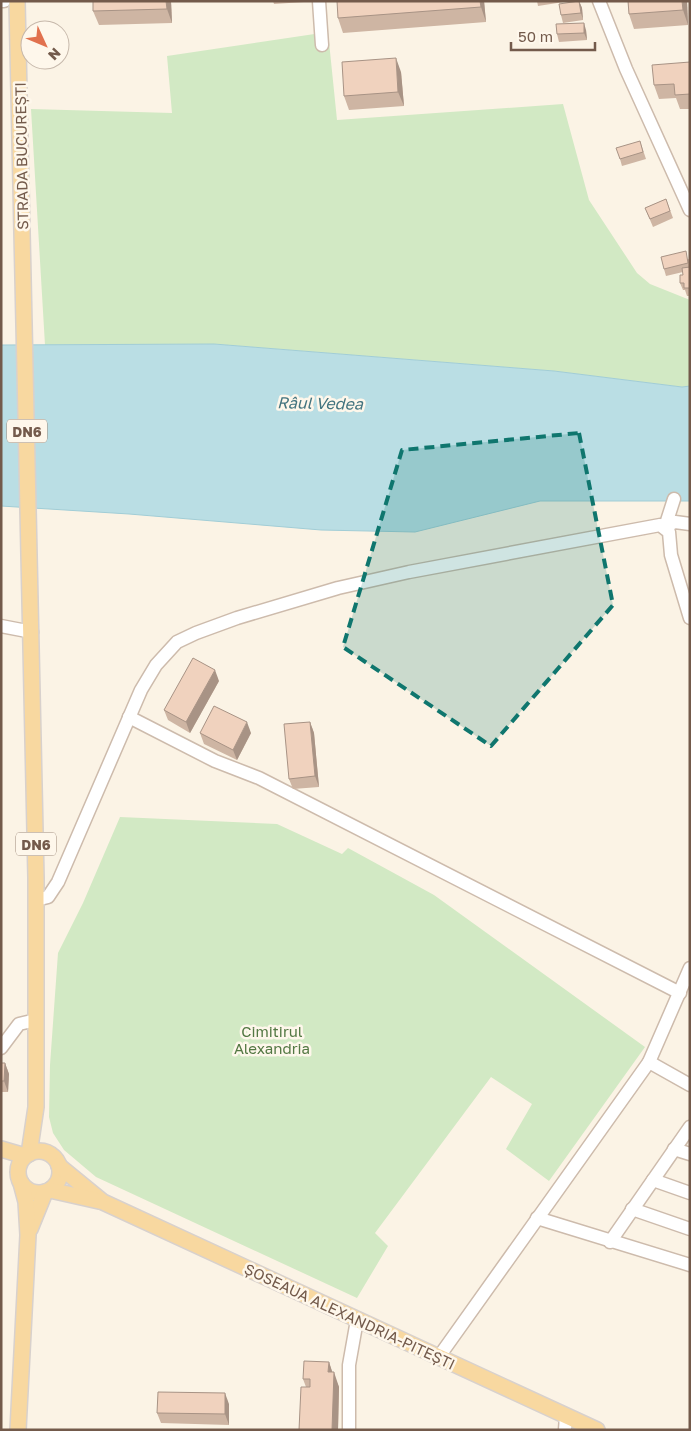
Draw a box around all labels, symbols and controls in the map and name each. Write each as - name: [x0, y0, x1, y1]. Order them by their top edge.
- north arrow: [20, 20, 70, 70]
- scale bar: [511, 20, 595, 52]
- text: 50 m: [518, 27, 553, 45]
- text: N: [45, 45, 65, 64]
- street label: STRADA BUCUREȘTI: [11, 82, 31, 230]
- water label: Râul Vedea: [277, 392, 364, 414]
- road number: DN6: [7, 420, 47, 442]
- road number: DN6: [16, 832, 56, 856]
- park label: Cimitirul Alexandria: [234, 1022, 310, 1057]
- street label: ȘOSEAUA ALEXANDRIA-PITEȘTI: [242, 1259, 458, 1373]

